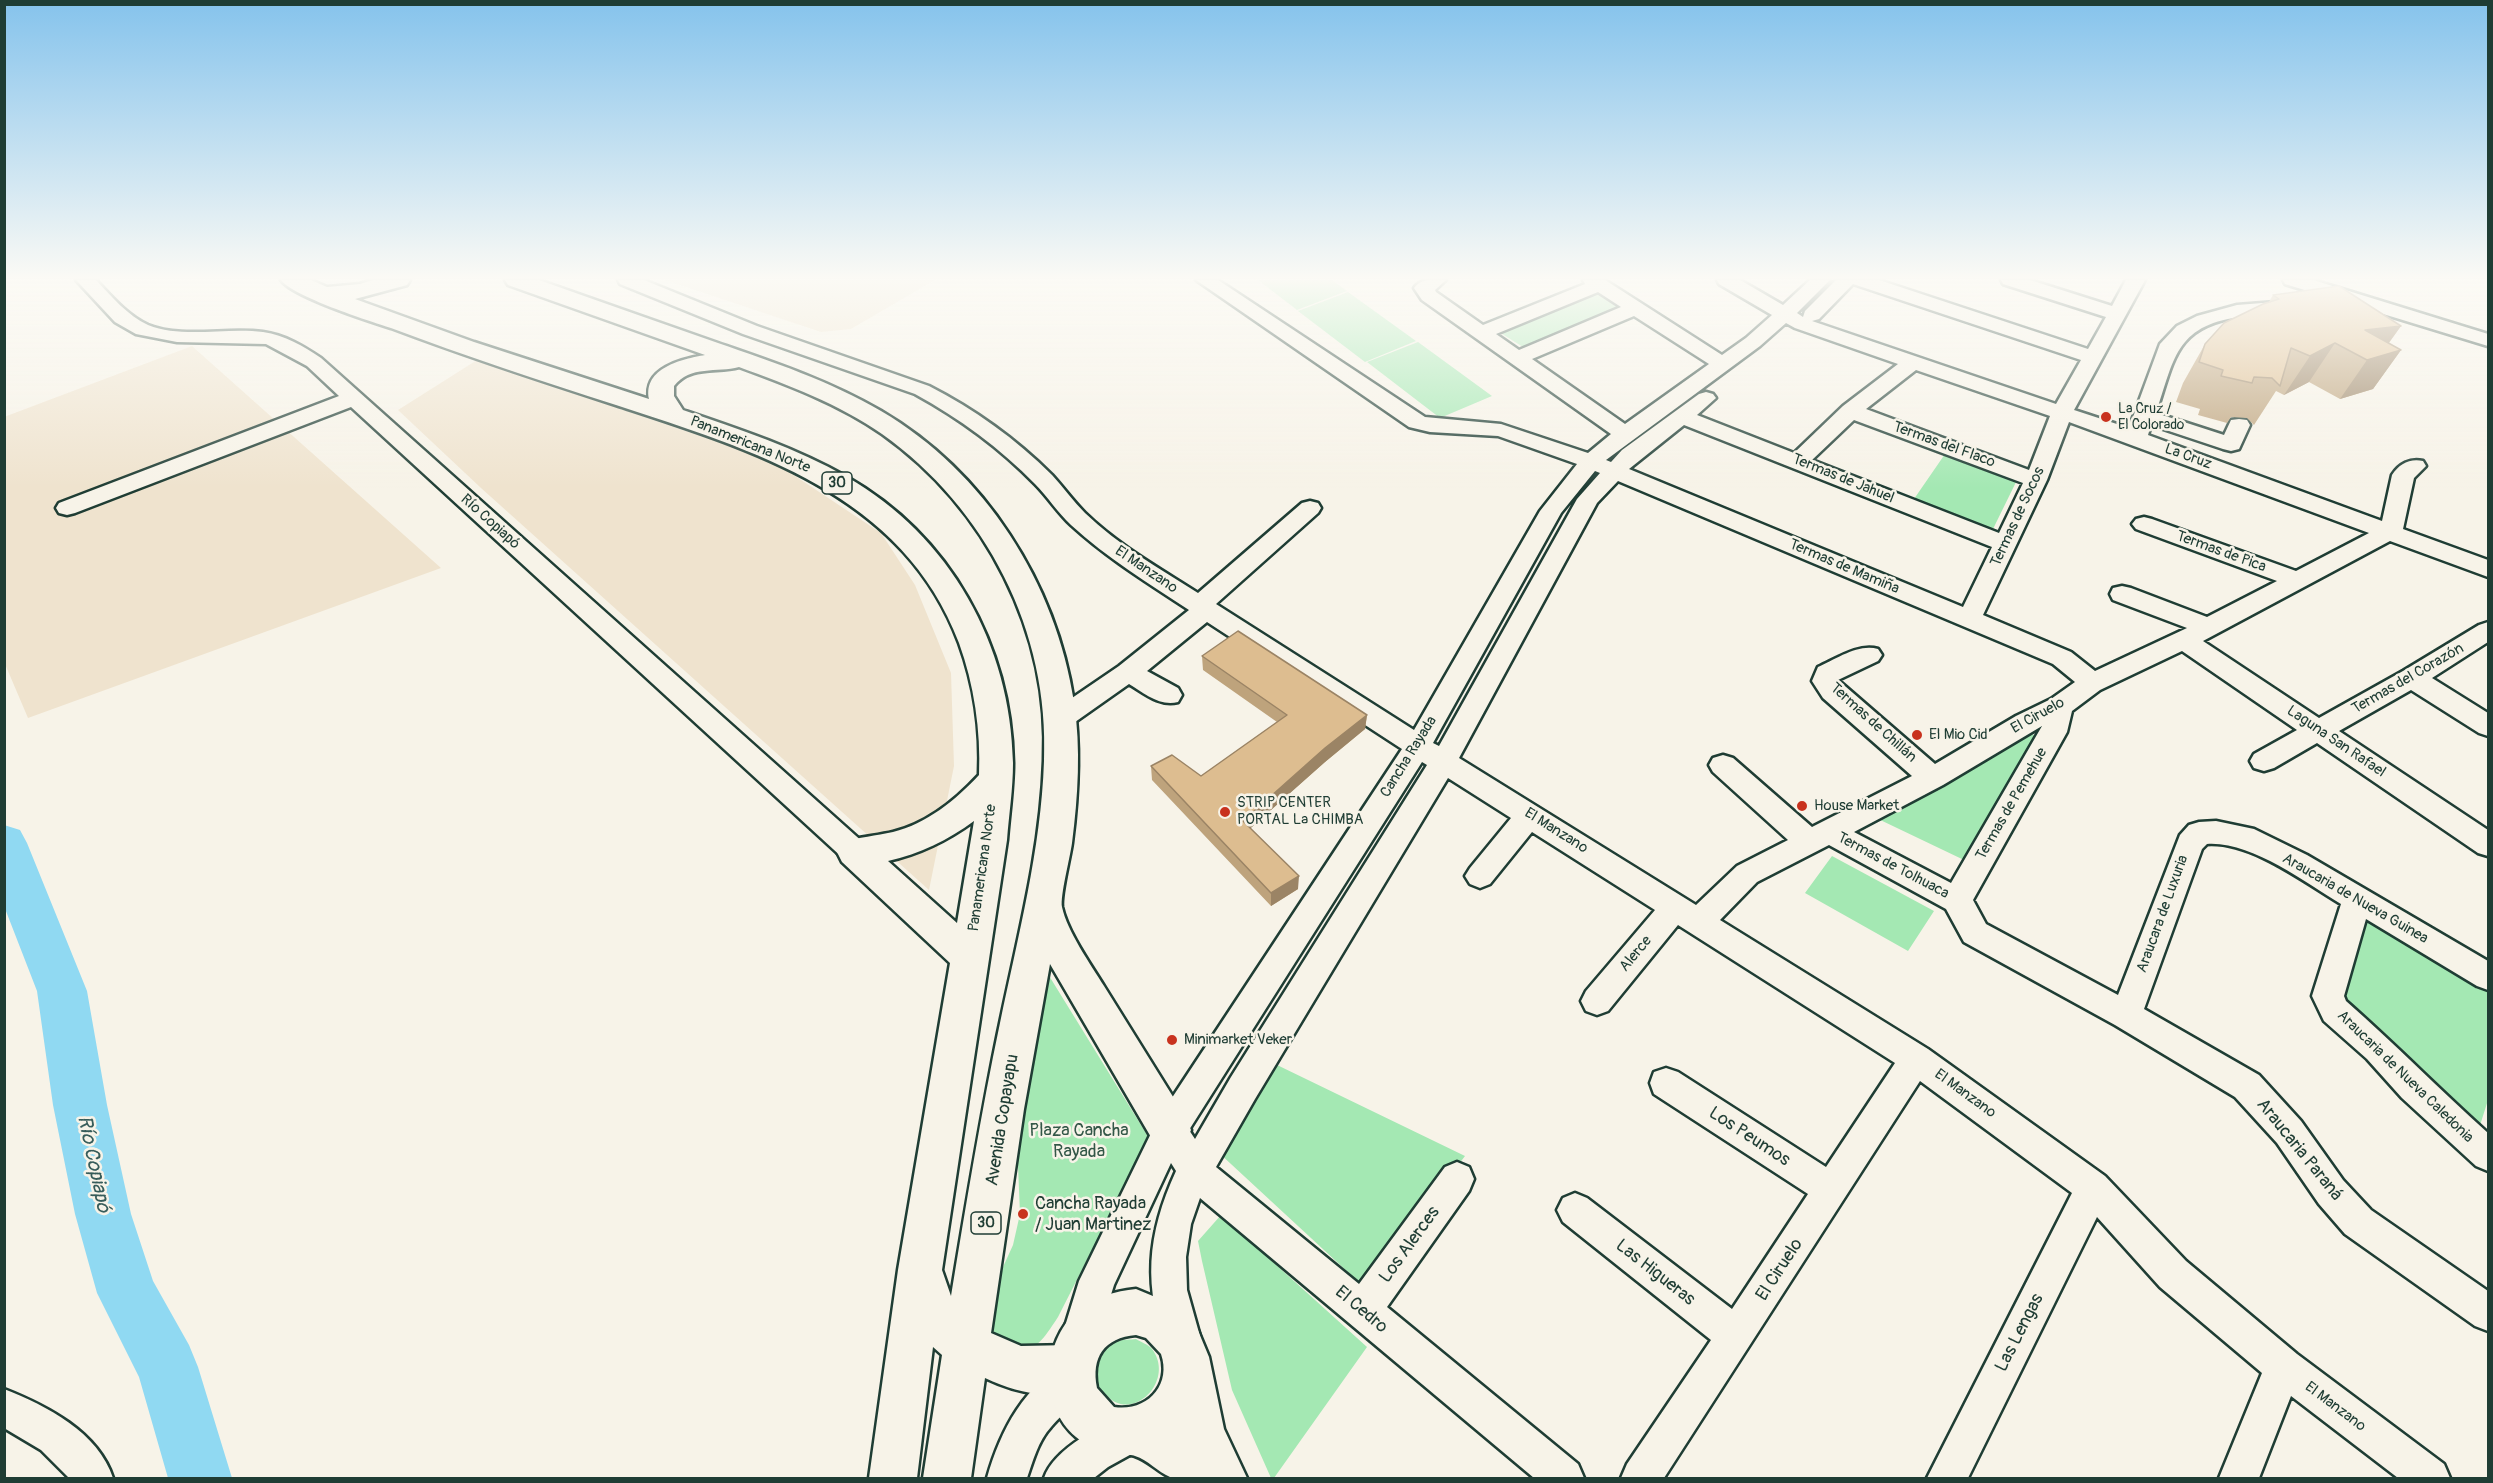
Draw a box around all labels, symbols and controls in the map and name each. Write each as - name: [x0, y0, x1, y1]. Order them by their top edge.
- place label: La Cruz / El Colorado: [2118, 401, 2184, 434]
- marker: La Cruz / El Colorado: [2099, 410, 2113, 424]
- street label: Panamericana Norte: [687, 413, 813, 477]
- street label: Termas del Flaco: [1890, 418, 1998, 472]
- street label: La Cruz: [2162, 440, 2214, 474]
- street label: Termas de Jahuel: [1789, 450, 1897, 508]
- street label: Termas de Socos: [1987, 464, 2049, 570]
- road number: 30: [822, 472, 852, 494]
- street label: Río Copiapó: [457, 491, 523, 553]
- street label: Termas de Pica: [2174, 527, 2268, 577]
- street label: Termas de Mamiña: [1786, 536, 1902, 598]
- street label: El Manzano: [1111, 543, 1181, 597]
- street label: Termas del Corazón: [2349, 640, 2467, 718]
- street label: Termas de Chillán: [1826, 679, 1920, 767]
- street label: El Ciruelo: [2008, 694, 2068, 738]
- street label: Laguna San Rafael: [2283, 702, 2389, 782]
- street label: Cancha Rayada: [1377, 713, 1441, 801]
- place label: El Mio Cid: [1929, 726, 1988, 744]
- marker: El Mio Cid: [1910, 728, 1924, 742]
- street label: Termas de Pemehue: [1973, 745, 2051, 863]
- place label: STRIP CENTER PORTAL La CHIMBA: [1237, 794, 1364, 829]
- place label: House Market: [1814, 797, 1899, 815]
- marker: House Market: [1795, 799, 1809, 813]
- street label: Panamericana Norte: [965, 803, 1001, 933]
- street label: El Manzano: [1521, 804, 1591, 858]
- marker: STRIP CENTER PORTAL La CHIMBA: [1218, 805, 1232, 819]
- street label: Termas de Tolhuaca: [1834, 829, 1952, 903]
- street label: Araucaria de Nueva Guinea: [2279, 850, 2431, 948]
- street label: Araucara de Luxuria: [2133, 853, 2193, 975]
- street label: Alerce: [1616, 932, 1656, 976]
- street label: Araucaria de Nueva Caledonia: [2333, 1007, 2477, 1147]
- place label: Minimarket Veker: [1184, 1031, 1292, 1049]
- marker: Minimarket Veker: [1165, 1033, 1179, 1047]
- street label: Avenida Copayapu: [982, 1053, 1024, 1187]
- street label: El Manzano: [1931, 1066, 1999, 1122]
- street label: Araucaria Paraná: [2251, 1095, 2347, 1205]
- street label: Los Peumos: [1704, 1103, 1794, 1171]
- water label: Río Copiapó: [71, 1113, 115, 1215]
- park label: Plaza Cancha Rayada: [1029, 1120, 1129, 1162]
- place label: Cancha Rayada / Juan Martinez: [1035, 1193, 1151, 1236]
- street label: Los Alerces: [1375, 1203, 1445, 1287]
- marker: Cancha Rayada / Juan Martinez: [1016, 1207, 1030, 1221]
- road number: 30: [971, 1212, 1001, 1234]
- street label: Las Higueras: [1611, 1235, 1699, 1311]
- street label: El Ciruelo: [1752, 1235, 1808, 1305]
- street label: El Cedro: [1330, 1282, 1392, 1338]
- street label: Las Lengas: [1991, 1290, 2049, 1376]
- street label: El Manzano: [2301, 1378, 2369, 1436]

